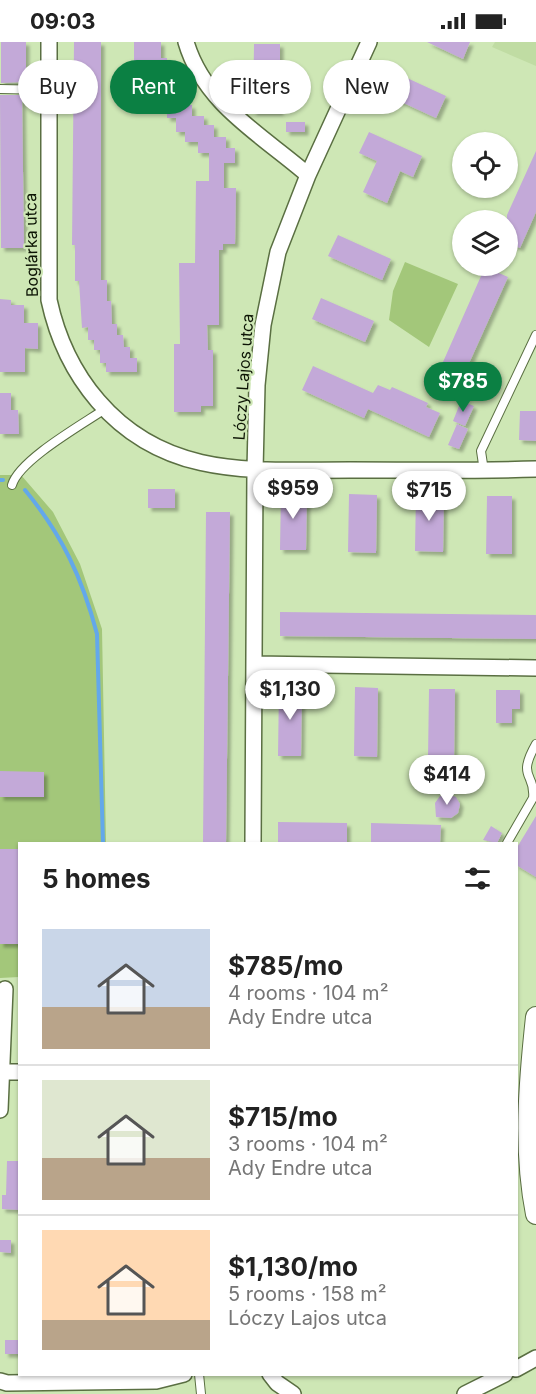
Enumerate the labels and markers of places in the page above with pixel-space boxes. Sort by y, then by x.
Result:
pin: $785 [427,362,499,413]
pin: $959 [257,469,329,520]
pin: $715 [393,471,465,522]
pin: $1,130 [241,670,339,721]
pin: $414 [411,755,483,806]

